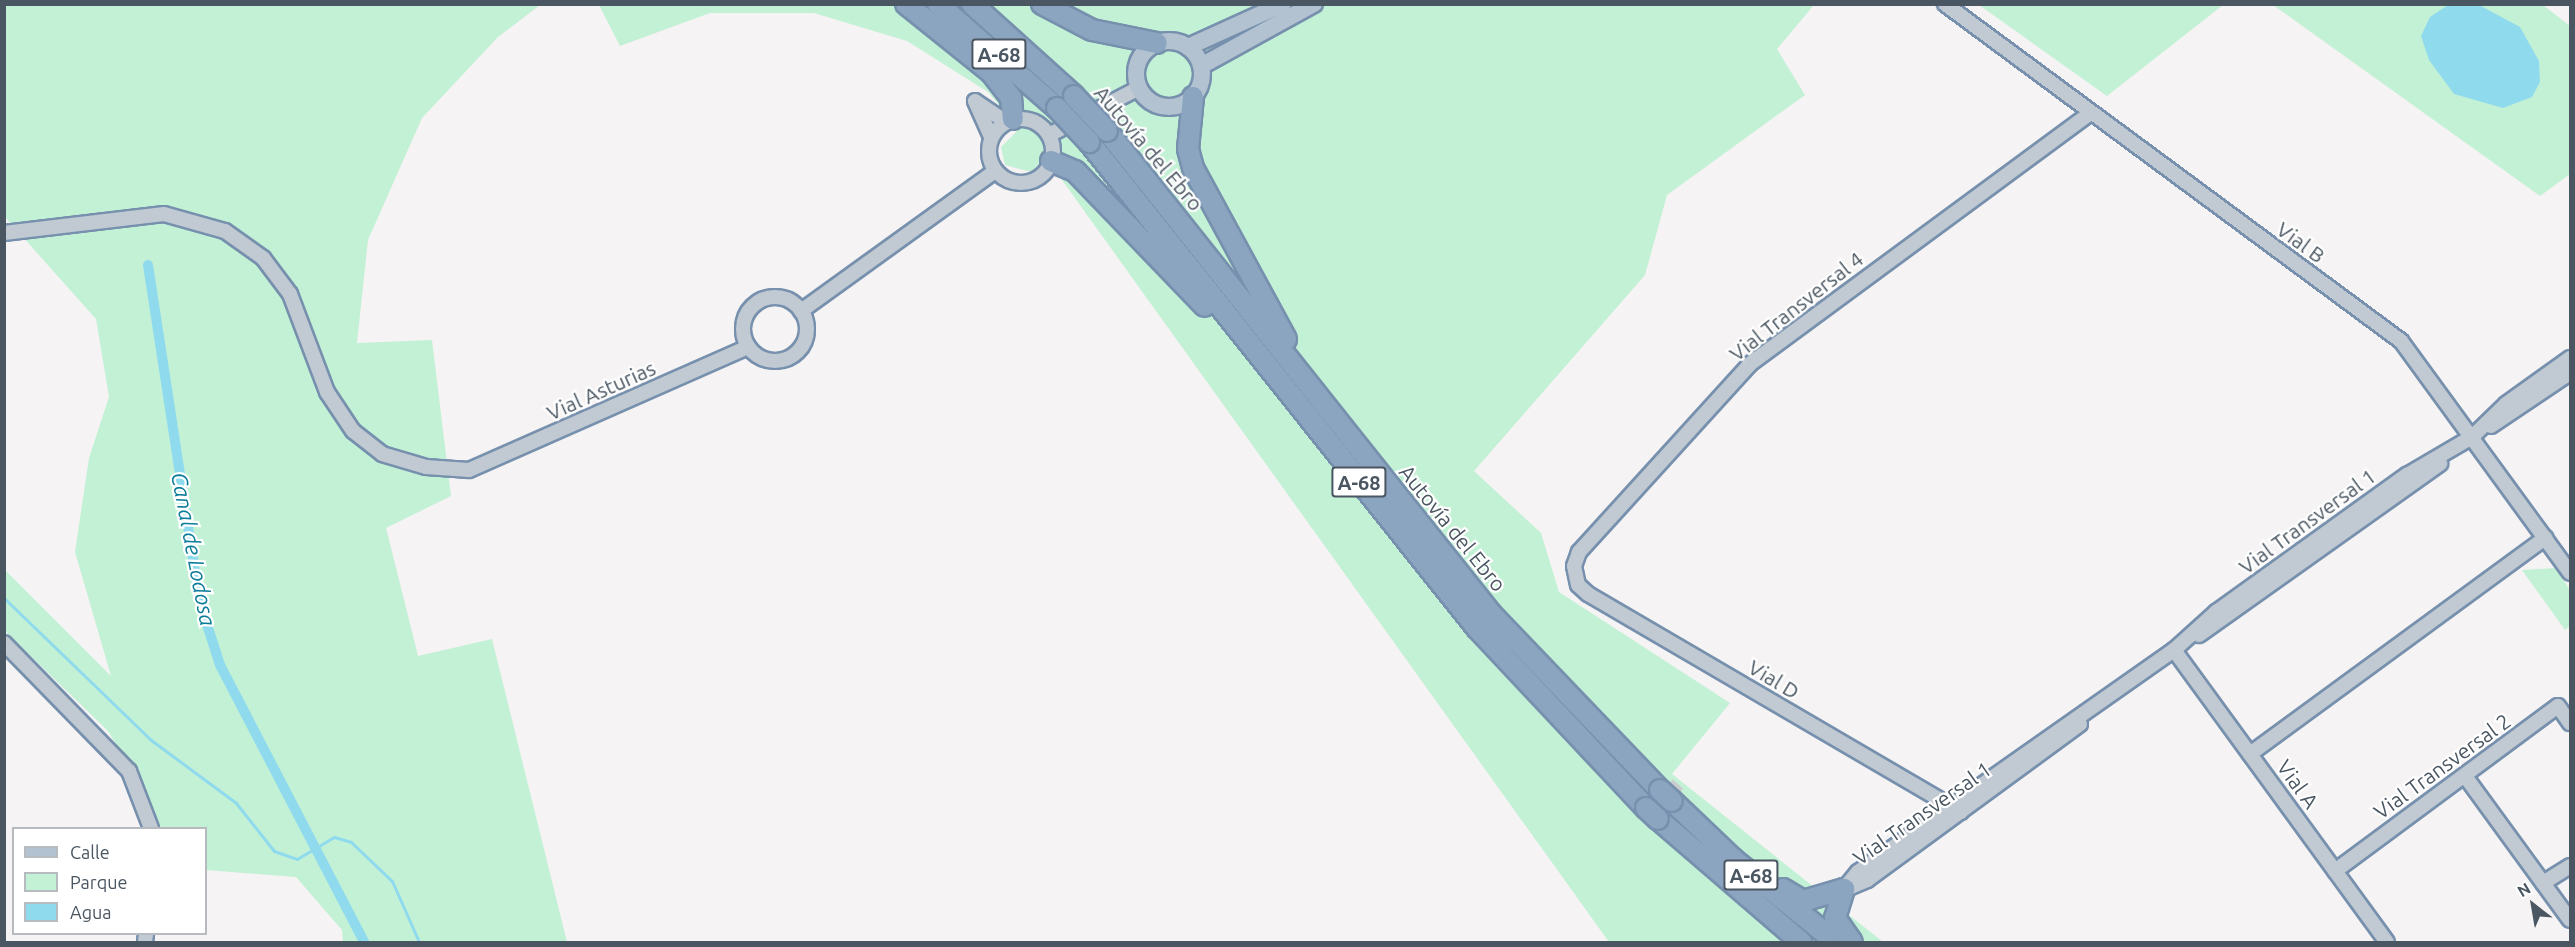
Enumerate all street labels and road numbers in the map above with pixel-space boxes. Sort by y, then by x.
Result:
road number: A-68 [970,37,1028,71]
street label: Autovía del Ebro [1089,80,1209,216]
street label: Vial B [2272,216,2330,268]
street label: Vial Transversal 4 [1724,246,1868,366]
street label: Vial Asturias [543,355,659,425]
street label: Autovía del Ebro [1394,460,1512,596]
street label: Vial Transversal 1 [2234,463,2380,579]
road number: A-68 [1330,465,1388,499]
street label: Vial D [1744,654,1804,704]
street label: Vial Transversal 2 [2369,708,2515,824]
street label: Vial A [2272,755,2324,813]
street label: Vial Transversal 1 [1848,756,1996,870]
road number: A-68 [1722,858,1780,892]

